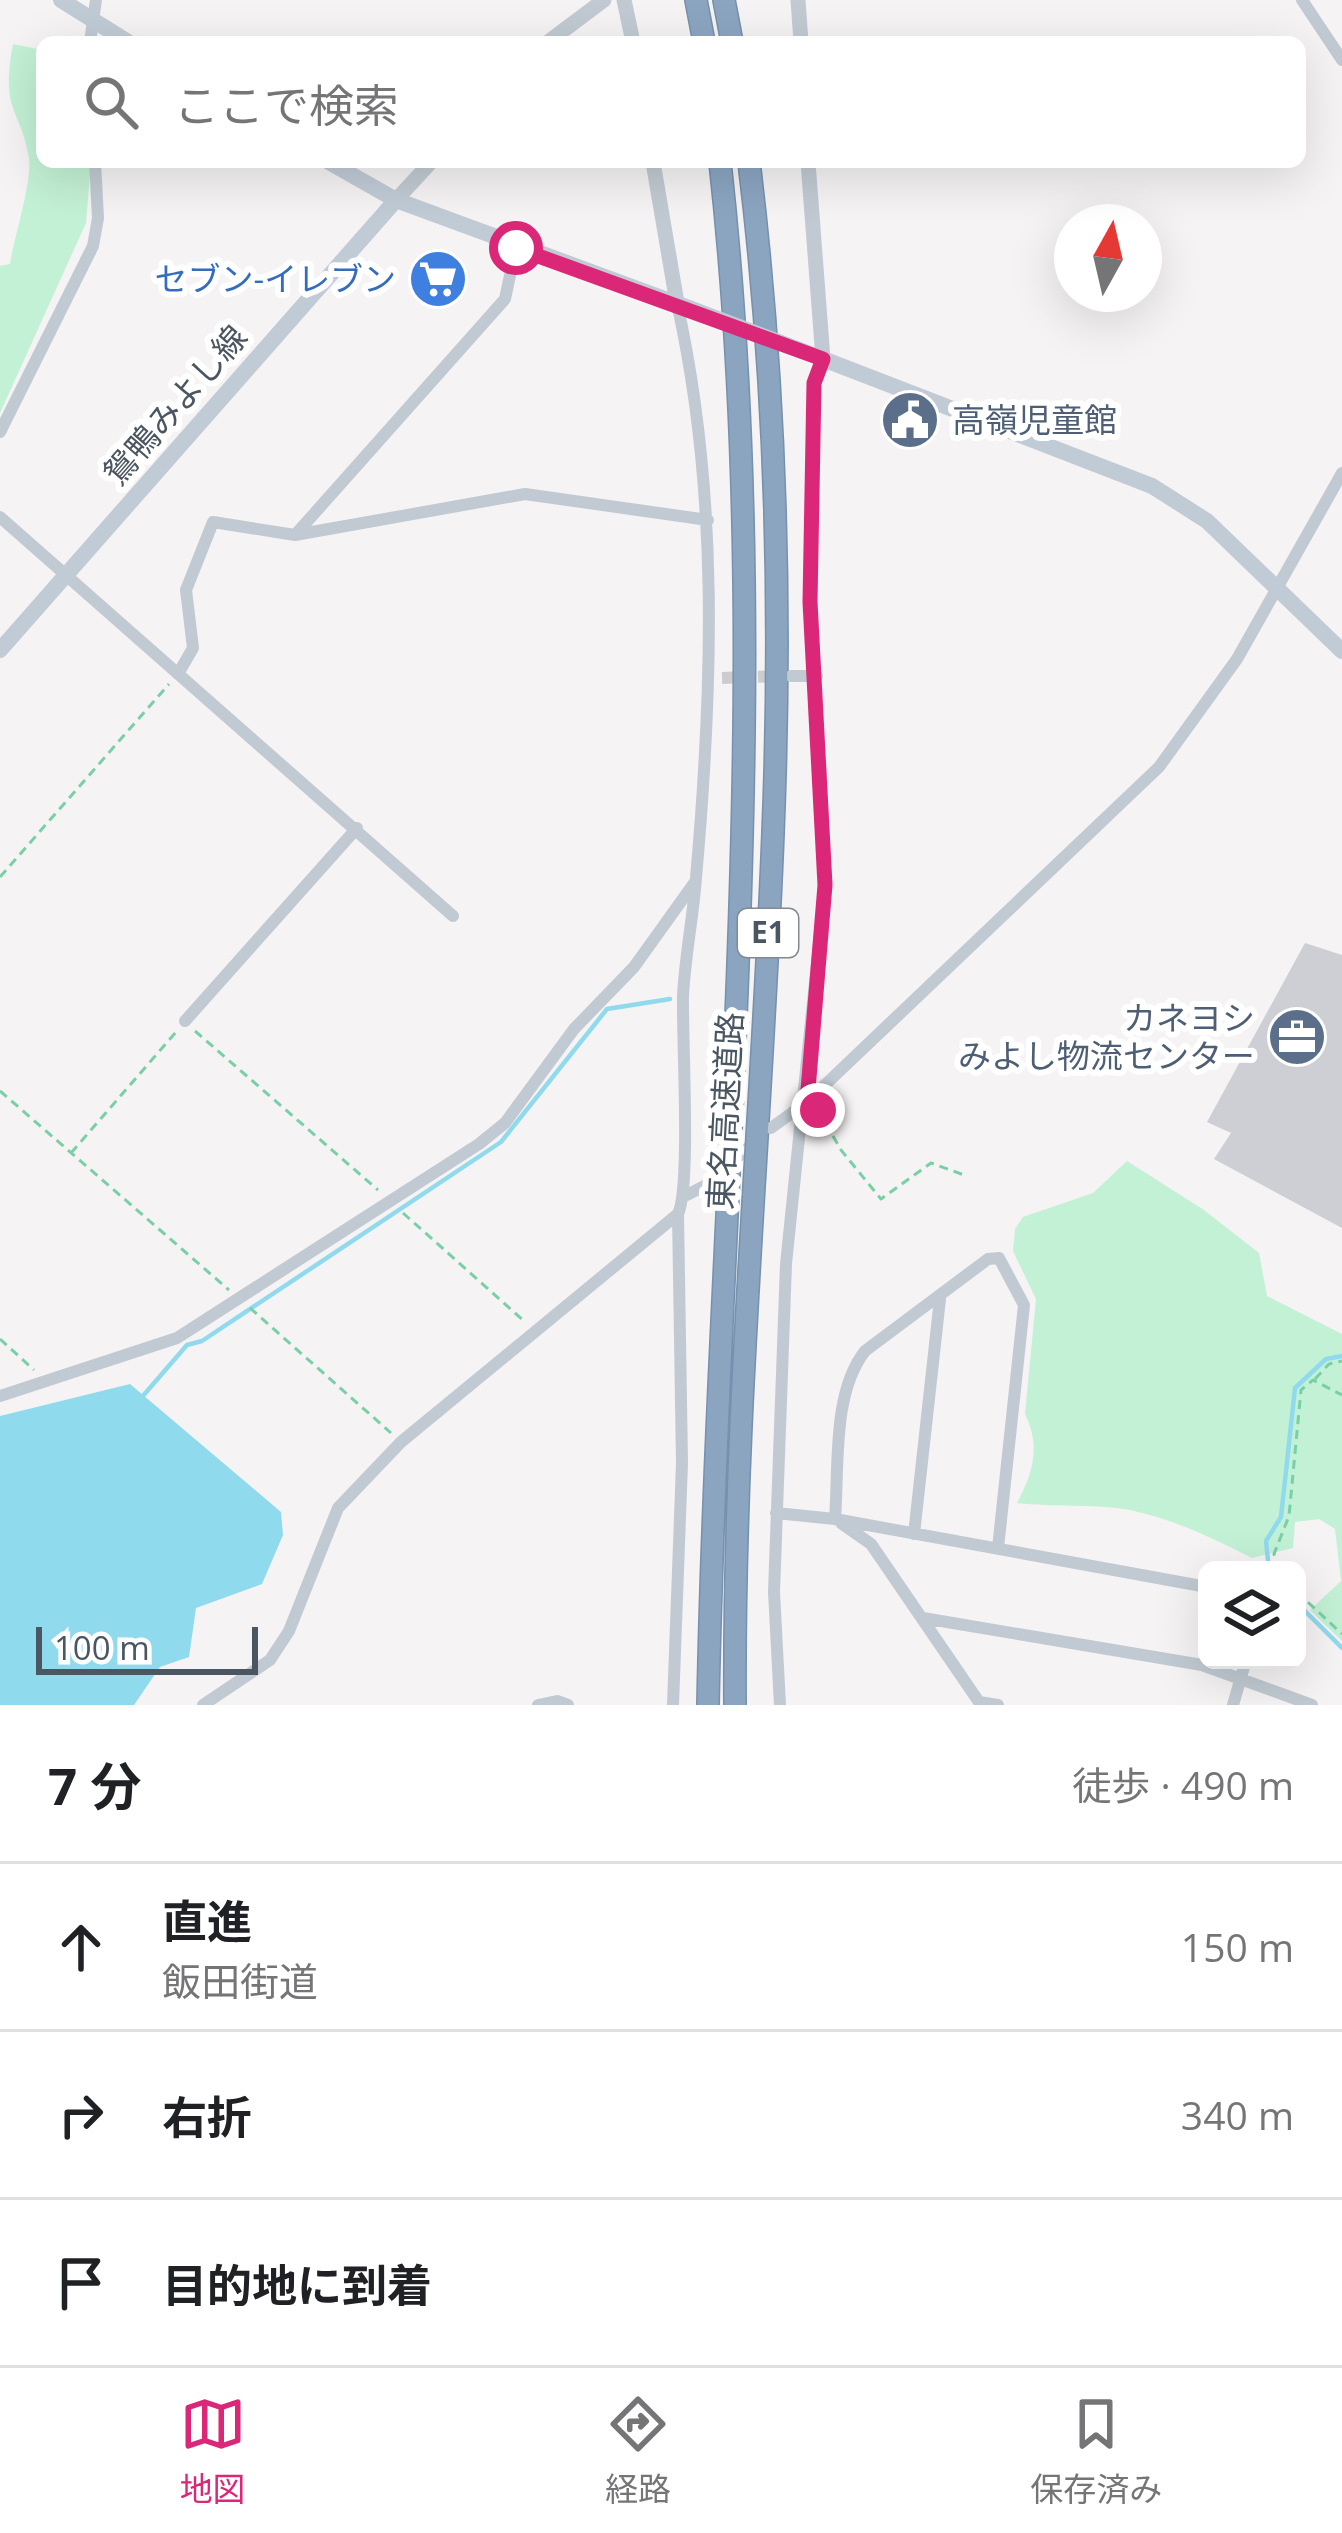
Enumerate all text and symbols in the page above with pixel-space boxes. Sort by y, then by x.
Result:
search box [36,36,1306,168]
icon: search [78,69,144,135]
text: ここで検索 [174,74,399,135]
north arrow [1054,204,1162,312]
route start [489,221,543,275]
supermarket icon: セブン-イレブン [407,248,469,310]
place label: セブン-イレブン [154,256,396,301]
street label: 鴛鴨みよし線 [93,315,257,494]
public building icon: 高嶺児童館 [879,389,941,451]
place label: 高嶺児童館 [952,397,1117,442]
road number: E1 [738,909,798,957]
place label: カネヨシ みよし物流センター [958,995,1255,1078]
office icon: カネヨシ みよし物流センター [1266,1006,1328,1068]
street label: 東名高速道路 [697,1011,752,1211]
route end [791,1083,845,1137]
map controls [1198,1561,1306,1669]
button: layers [1198,1561,1306,1669]
scale bar [36,1621,258,1674]
text: 100 m [54,1625,150,1670]
text: 7 分 [48,1750,141,1820]
text: 徒歩 · 490 m [1072,1758,1294,1811]
text: 直進 [162,1890,252,1951]
icon: ahead [48,1914,114,1980]
text: 150 m [1181,1920,1294,1973]
text: 飯田街道 [162,1954,318,2007]
icon: right [48,2082,114,2148]
text: 右折 [162,2086,252,2147]
text: 340 m [1181,2088,1294,2141]
icon: arrive [48,2250,114,2316]
text: 目的地に到着 [162,2254,432,2315]
tab: 地図 [180,2391,246,2511]
tab: 経路 [605,2391,671,2511]
tab: 保存済み [1030,2391,1162,2511]

